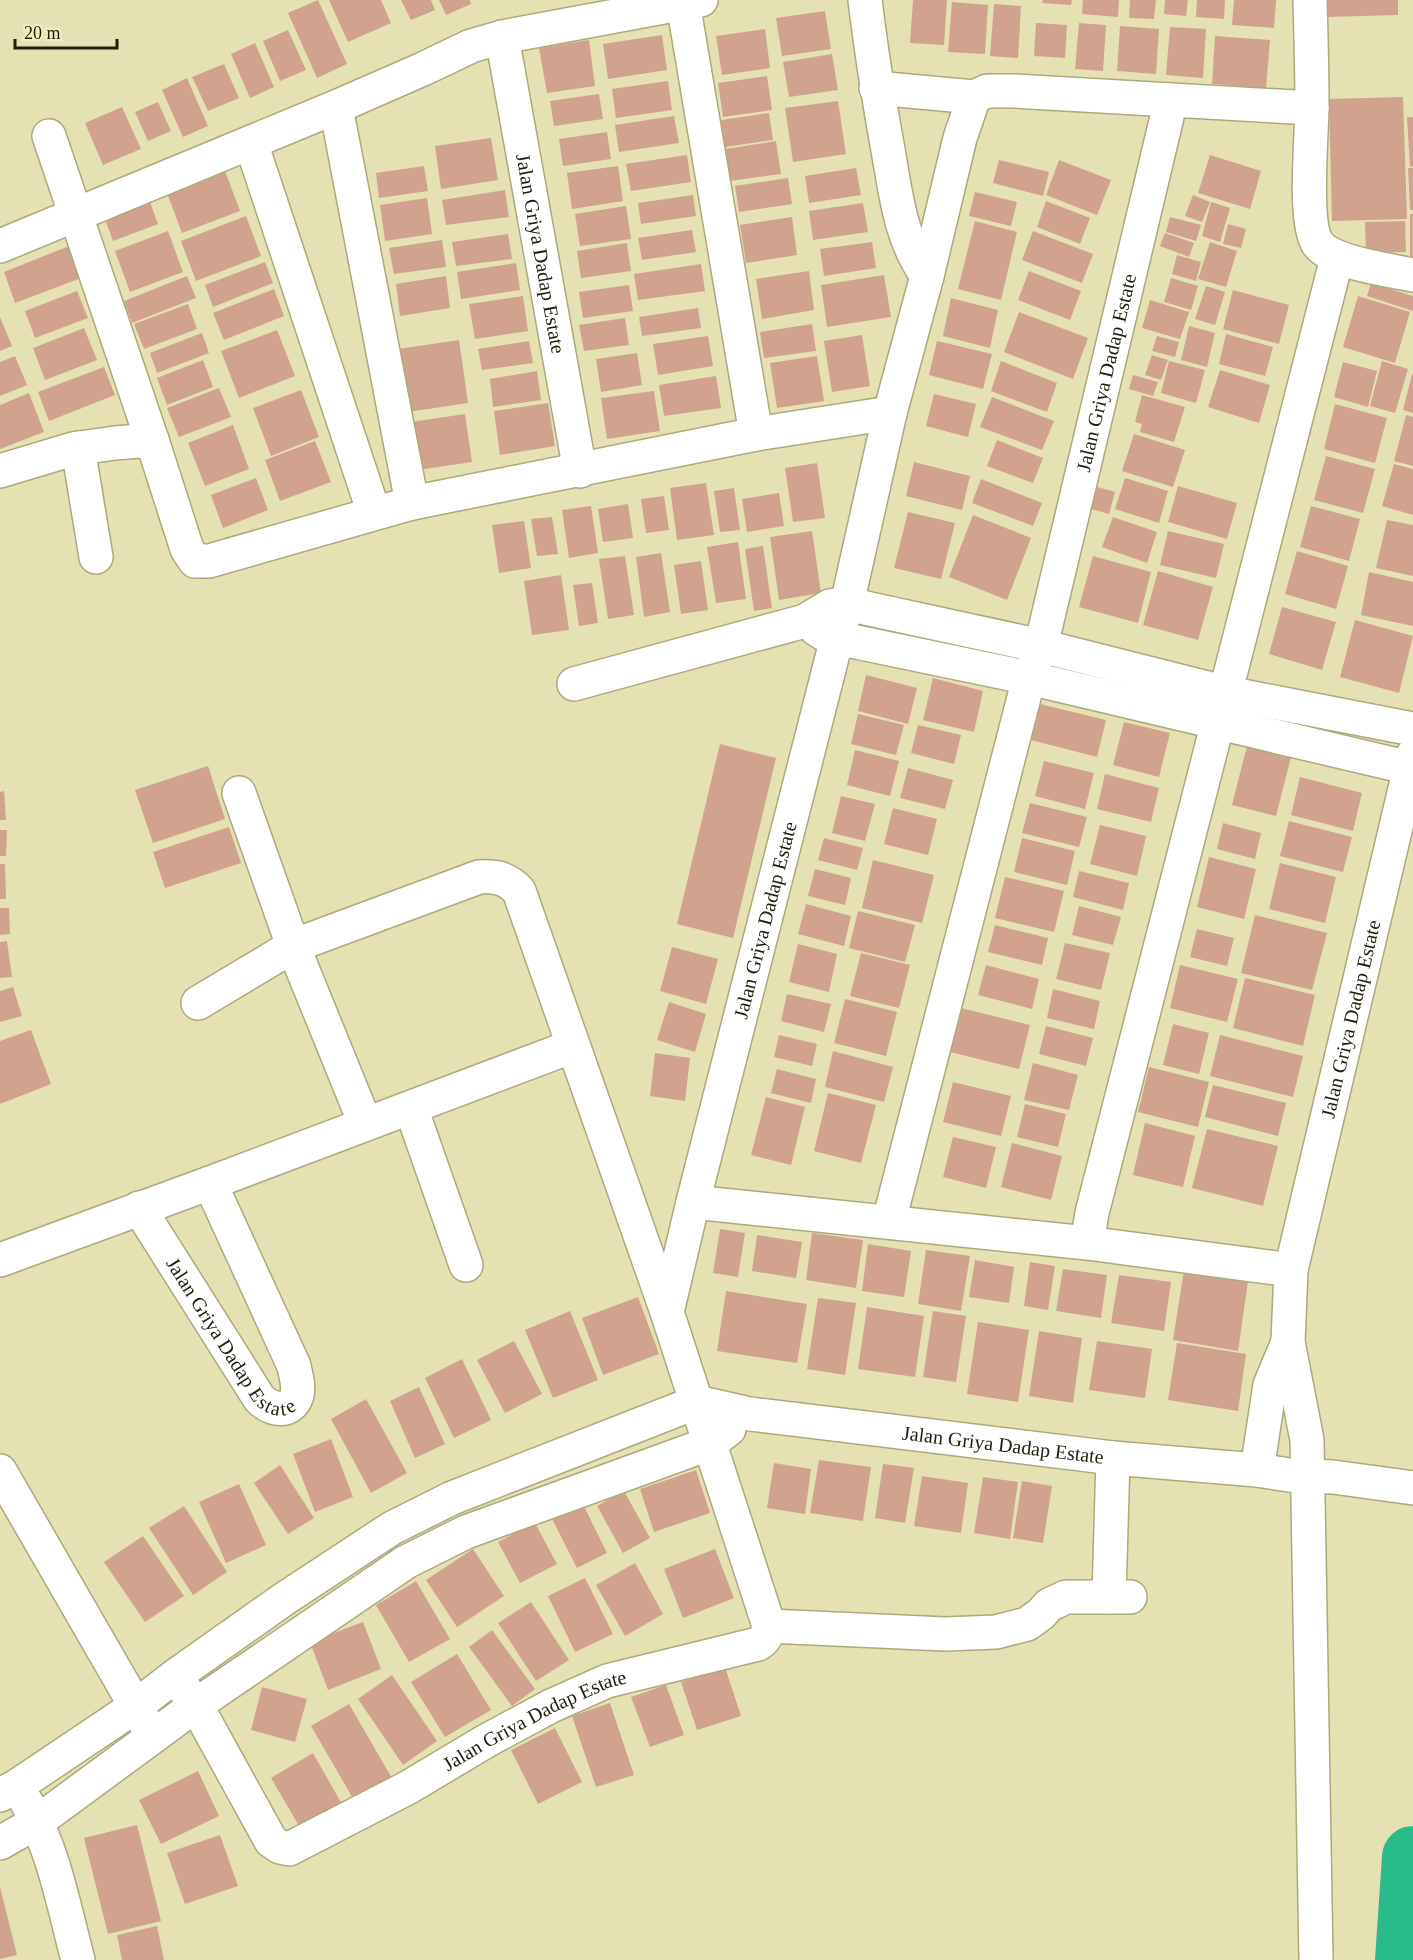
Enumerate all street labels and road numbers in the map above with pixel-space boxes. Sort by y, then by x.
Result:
street label: Jalan Griya Dadap Estate [512,152,570,355]
street label: Jalan Griya Dadap Estate [1072,271,1140,474]
street label: Jalan Griya Dadap Estate [729,819,801,1021]
street label: Jalan Griya Dadap Estate [1316,918,1385,1120]
street label: Jalan Griya Dadap Estate [162,1253,300,1420]
street label: Jalan Griya Dadap Estate [901,1422,1105,1468]
street label: Jalan Griya Dadap Estate [439,1666,629,1775]

